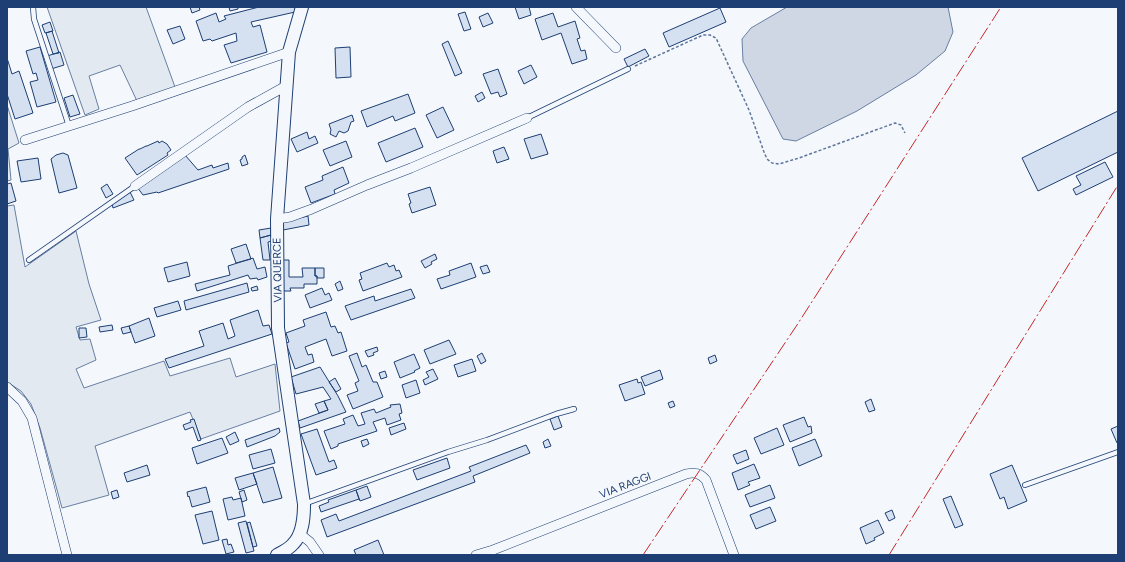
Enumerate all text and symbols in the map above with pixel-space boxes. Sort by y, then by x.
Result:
street label: VIA QUERCE [270,237,285,303]
street label: VIA RAGGI [597,470,653,501]

